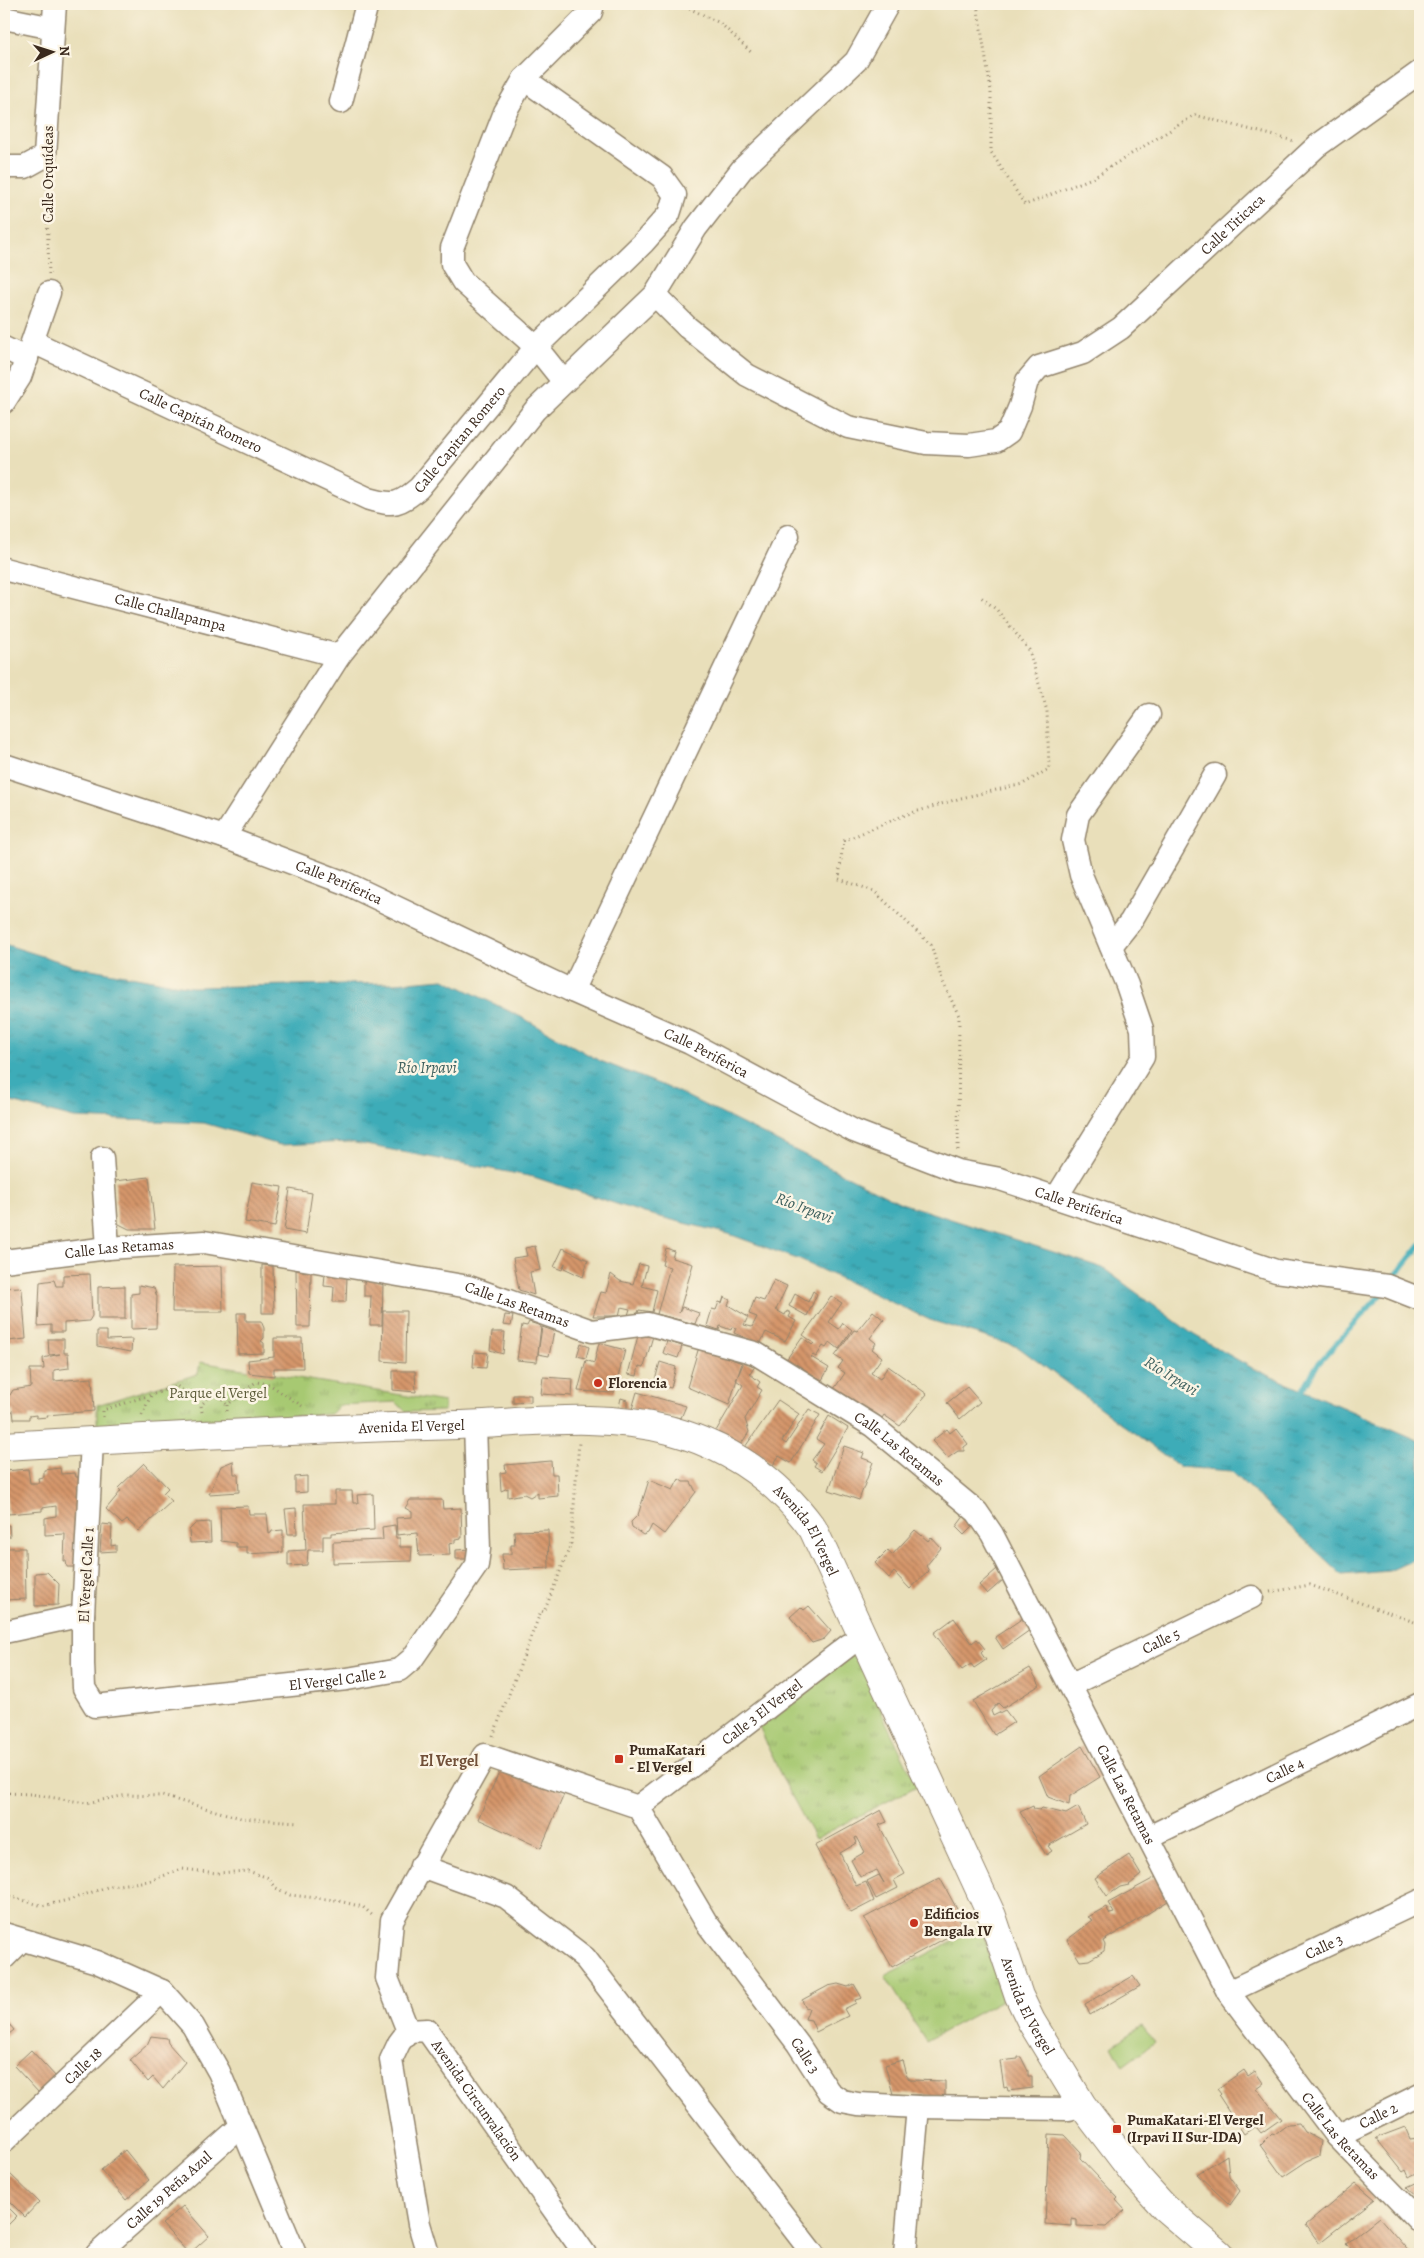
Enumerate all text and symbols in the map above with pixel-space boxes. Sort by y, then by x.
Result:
north arrow [28,28,78,78]
text: N [55,45,74,57]
street label: Calle Orquídeas [38,125,58,223]
street label: Calle Titicaca [1196,190,1269,259]
street label: Calle Capitan Romero [409,382,510,497]
street label: Calle Capitán Romero [136,383,265,458]
street label: Calle Challapampa [113,588,228,636]
street label: Calle Periferica [293,855,386,909]
street label: Calle Periferica [661,1023,752,1083]
water label: Río Irpavi [397,1057,457,1079]
street label: Calle Periferica [1032,1181,1126,1229]
water label: Río Irpavi [772,1187,836,1229]
street label: Calle Las Retamas [63,1234,175,1263]
street label: Calle Las Retamas [462,1276,572,1332]
water label: Río Irpavi [1140,1351,1202,1401]
place label: Florencia [608,1373,668,1393]
marker: Florencia [592,1377,604,1389]
park label: Parque el Vergel [169,1383,267,1403]
street label: Calle Las Retamas [850,1407,948,1491]
street label: Avenida El Vergel [357,1415,465,1438]
street label: Avenida El Vergel [768,1479,843,1579]
street label: El Vergel Calle 1 [74,1527,98,1623]
street label: Calle 5 [1139,1623,1183,1659]
street label: El Vergel Calle 2 [288,1662,387,1695]
street label: Calle 3 El Vergel [717,1674,806,1749]
place label: PumaKatari - El Vergel [629,1740,706,1777]
street label: Calle Las Retamas [1092,1741,1160,1848]
district label: El Vergel [419,1750,479,1772]
marker: PumaKatari - El Vergel [613,1753,625,1765]
street label: Calle 4 [1262,1753,1307,1788]
place label: Edificios Bengala IV [924,1904,993,1941]
marker: Edificios Bengala IV [908,1917,920,1929]
street label: Calle 3 [1302,1929,1346,1964]
street label: Avenida El Vergel [996,1953,1059,2059]
street label: Calle 3 [786,2033,825,2078]
street label: Avenida Circunvalación [426,2035,526,2165]
street label: Calle 18 [60,2043,107,2089]
street label: Calle Las Retamas [1297,2088,1384,2184]
street label: Calle 2 [1356,2098,1401,2134]
place label: PumaKatari-El Vergel (Irpavi II Sur-IDA) [1127,2110,1263,2147]
marker: PumaKatari-El Vergel (Irpavi II Sur-IDA) [1111,2123,1123,2135]
street label: Calle 19 Peña Azul [122,2146,216,2234]

